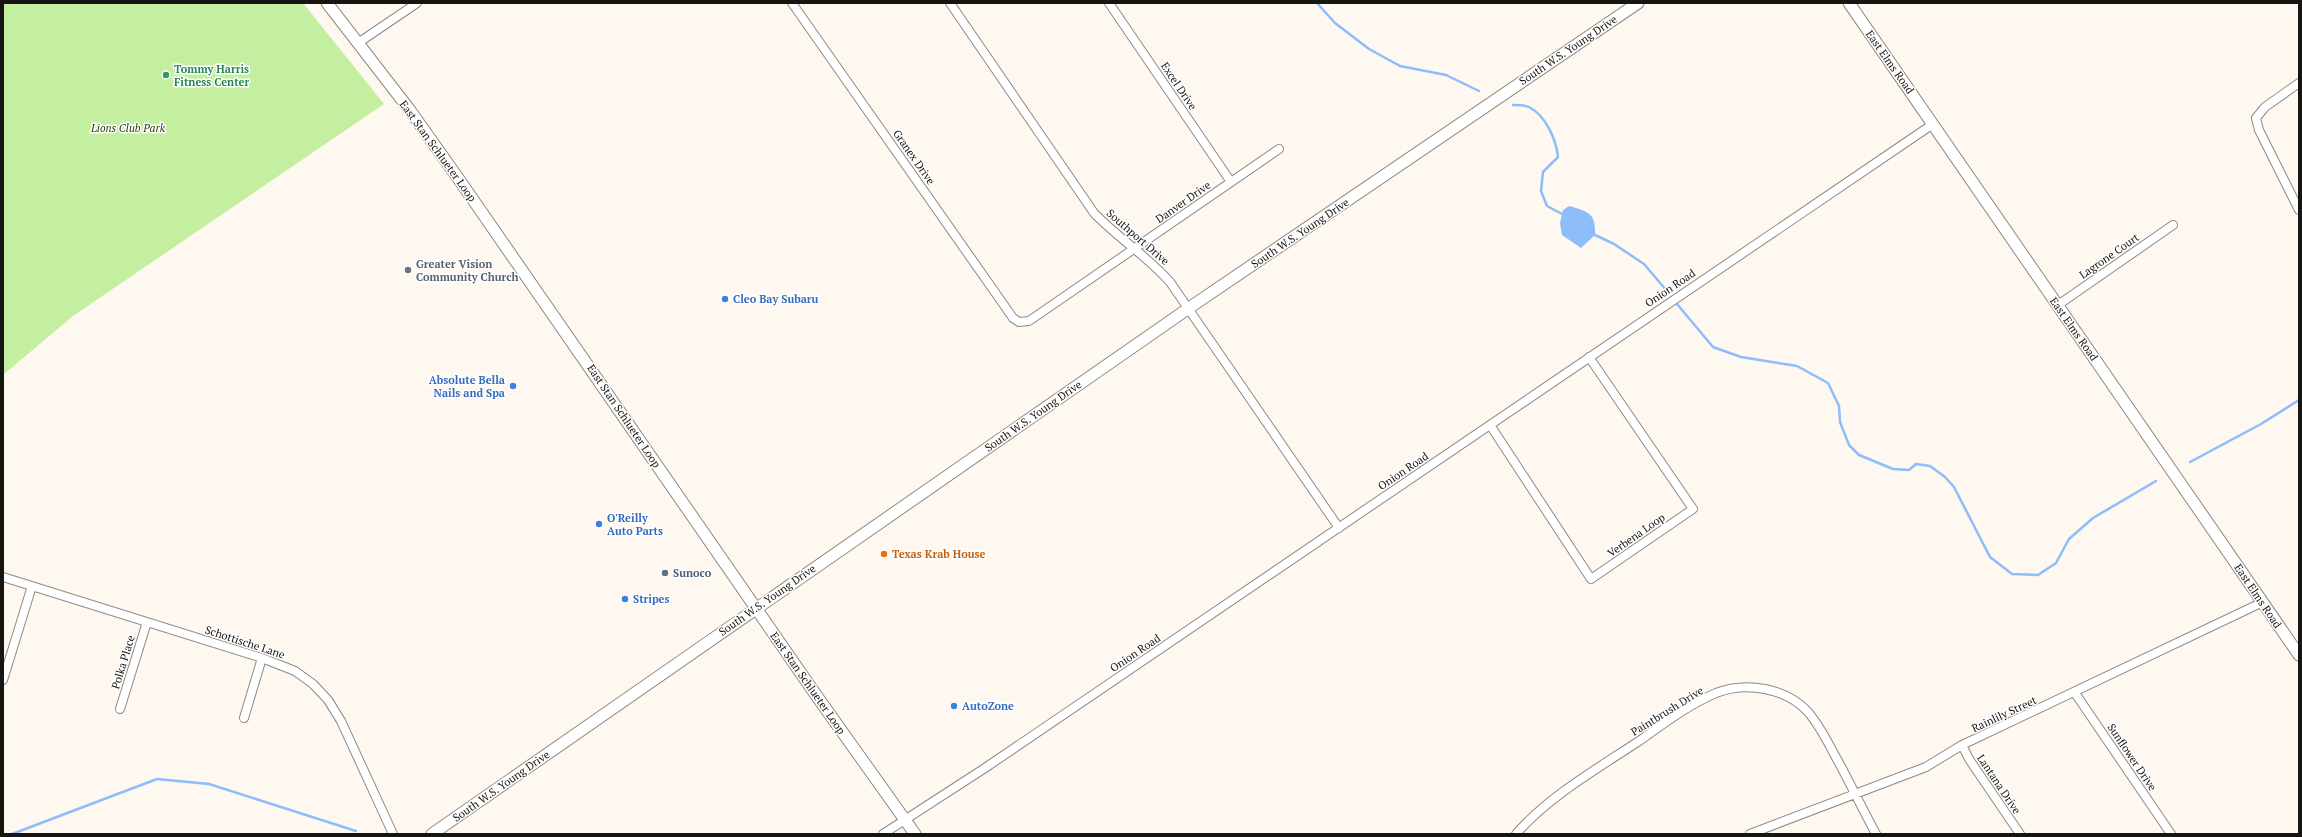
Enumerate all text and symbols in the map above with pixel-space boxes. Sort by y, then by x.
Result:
street label: South W.S. Young Drive [1516,12,1620,88]
street label: East Elms Road [1863,27,1917,97]
street label: Excel Drive [1158,59,1200,113]
place label: Tommy Harris Fitness Center [174,62,249,89]
marker: Tommy Harris Fitness Center [161,70,171,80]
street label: East Stan Schlueter Loop [397,98,479,204]
park label: Lions Club Park [90,121,166,135]
street label: Granex Drive [890,127,938,188]
street label: Danver Drive [1153,178,1214,226]
street label: South W.S. Young Drive [1248,195,1352,271]
street label: Southport Drive [1104,206,1173,268]
street label: Lagrone Court [2076,230,2142,282]
place label: Greater Vision Community Church [416,257,519,284]
marker: Greater Vision Community Church [403,265,413,275]
street label: Onion Road [1642,266,1698,310]
place label: Cleo Bay Subaru [733,292,819,306]
marker: Cleo Bay Subaru [720,294,730,304]
street label: East Elms Road [2047,294,2101,364]
street label: East Stan Schlueter Loop [584,362,664,470]
place label: Absolute Bella Nails and Spa [429,373,505,400]
street label: South W.S. Young Drive [982,377,1085,455]
marker: Absolute Bella Nails and Spa [508,381,518,391]
street label: Onion Road [1375,449,1431,493]
street label: Verbena Loop [1605,510,1667,560]
place label: O'Reilly Auto Parts [607,511,663,538]
marker: O'Reilly Auto Parts [594,519,604,529]
place label: Texas Krab House [892,547,986,561]
marker: Texas Krab House [879,549,889,559]
street label: South W.S. Young Drive [716,561,819,639]
street label: East Elms Road [2231,561,2285,631]
place label: Sunoco [673,566,712,580]
marker: Sunoco [660,568,670,578]
place label: Stripes [633,592,670,606]
marker: Stripes [620,594,630,604]
street label: Schottische Lane [203,622,287,662]
street label: East Stan Schlueter Loop [767,629,849,737]
street label: Onion Road [1107,631,1163,675]
street label: Polka Place [108,633,138,691]
street label: Paintbrush Drive [1628,683,1706,739]
street label: Rainlily Street [1969,693,2039,735]
place label: AutoZone [962,699,1014,713]
marker: AutoZone [949,701,959,711]
street label: Sunflower Drive [2104,721,2160,794]
street label: South W.S. Young Drive [450,747,553,825]
street label: Lantana Drive [1974,752,2024,817]

